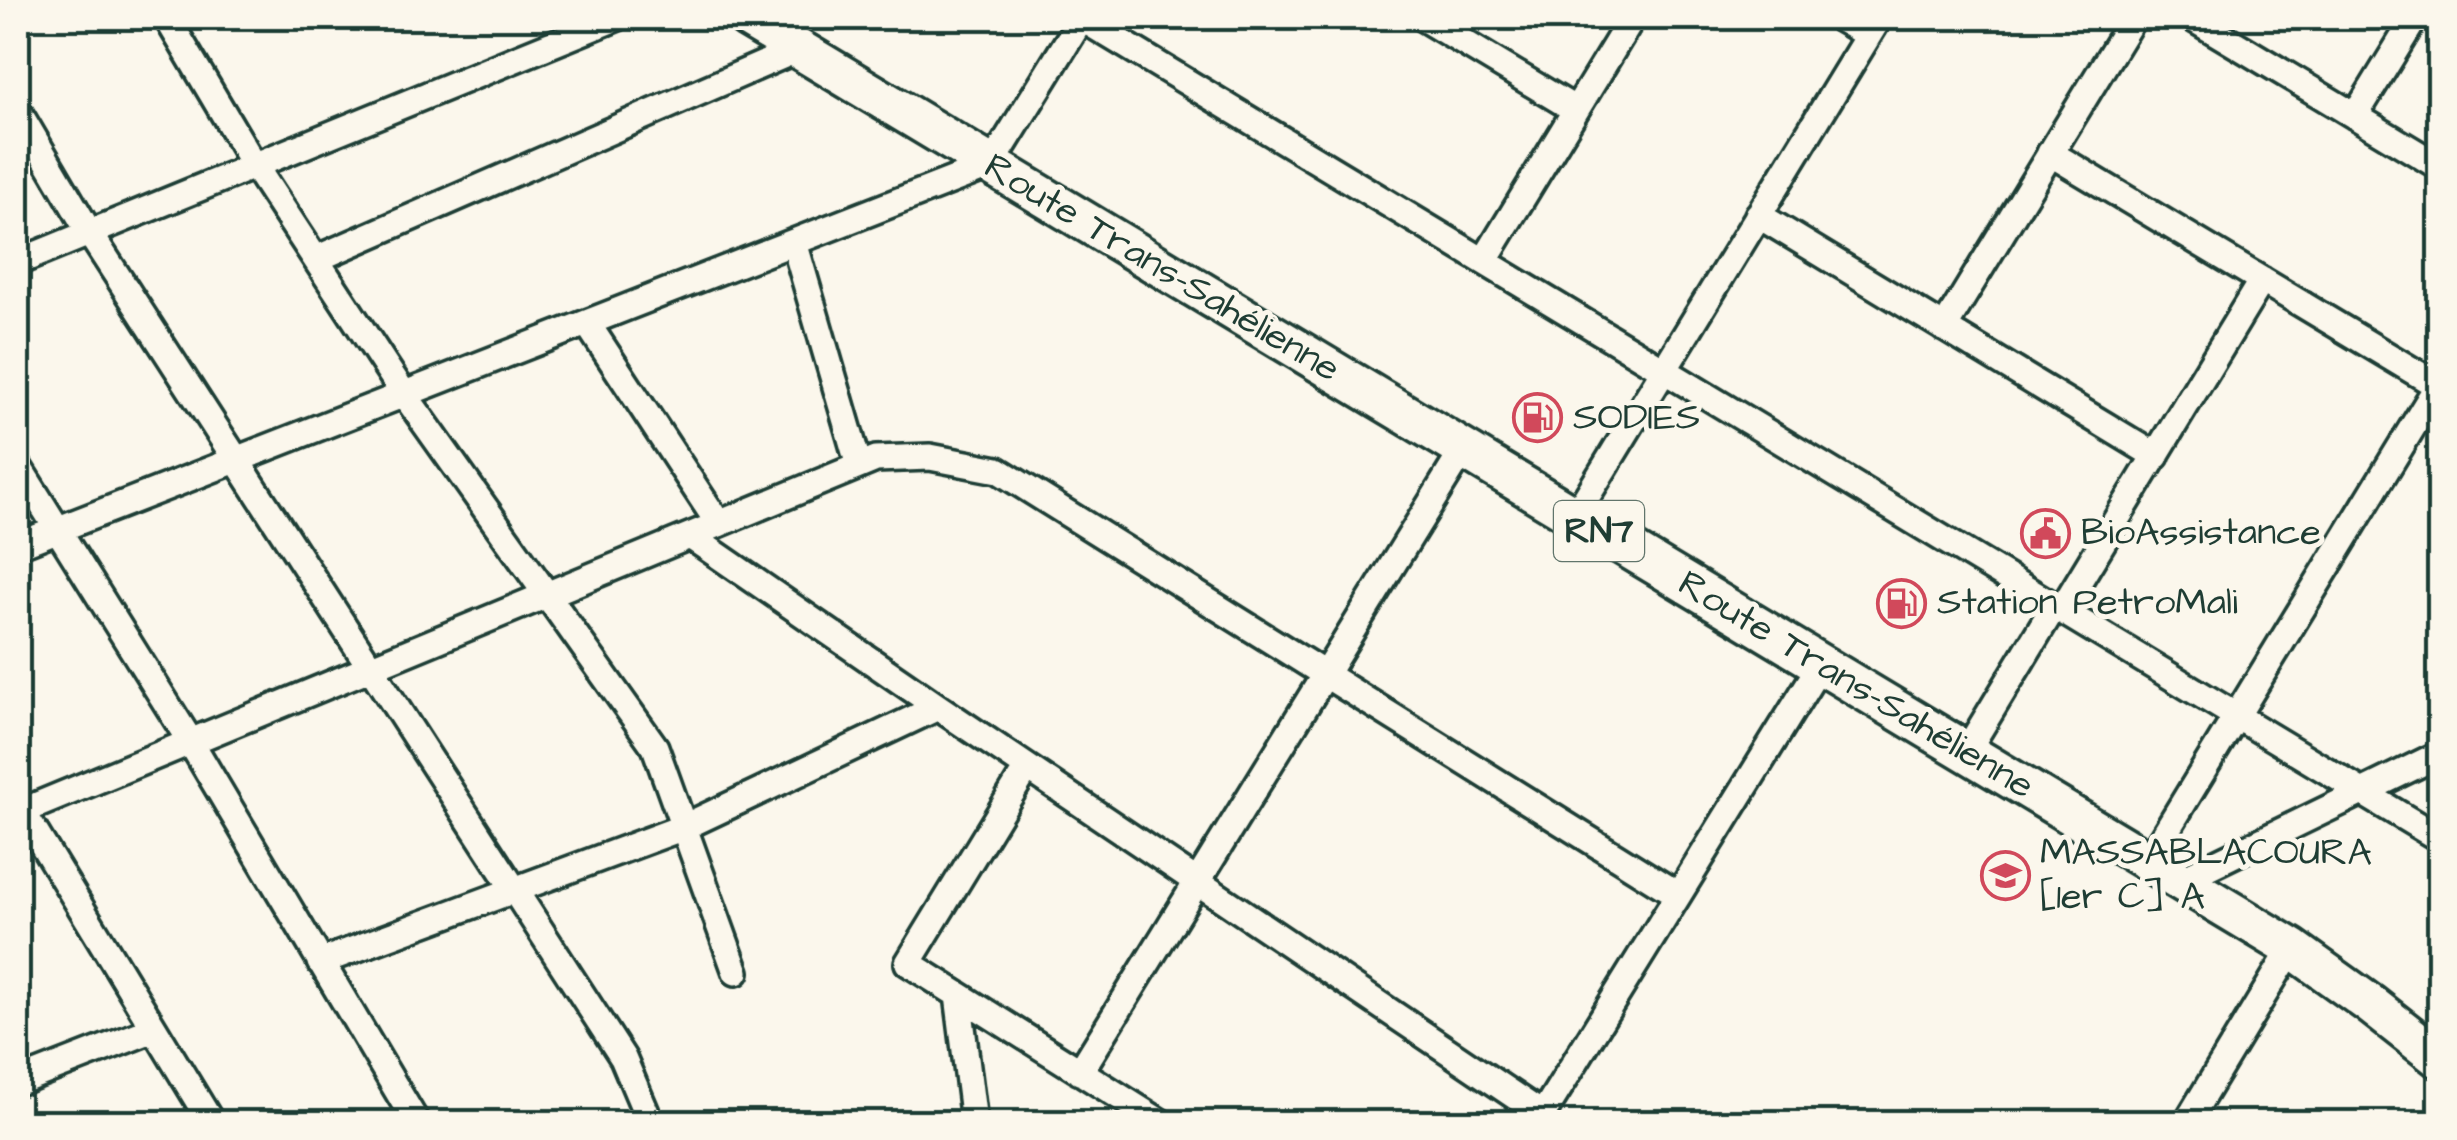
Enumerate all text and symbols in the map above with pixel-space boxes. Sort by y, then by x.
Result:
street label: Route Trans-Sahélienne [974,141,1350,395]
fuel station icon: SODIES [1512,392,1564,444]
place label: SODIES [1573,392,1700,444]
road number: RN7 [1554,501,1644,561]
public building icon: BioAssistance [2020,507,2072,559]
place label: BioAssistance [2081,507,2321,559]
street label: Route Trans-Sahélienne [1668,558,2044,812]
fuel station icon: Station PetroMali [1876,577,1928,629]
place label: Station PetroMali [1937,577,2238,629]
place label: MASSABLACOURA [1er C] A [2040,827,2372,923]
school or university icon: MASSABLACOURA [1er C] A [1979,849,2031,901]

